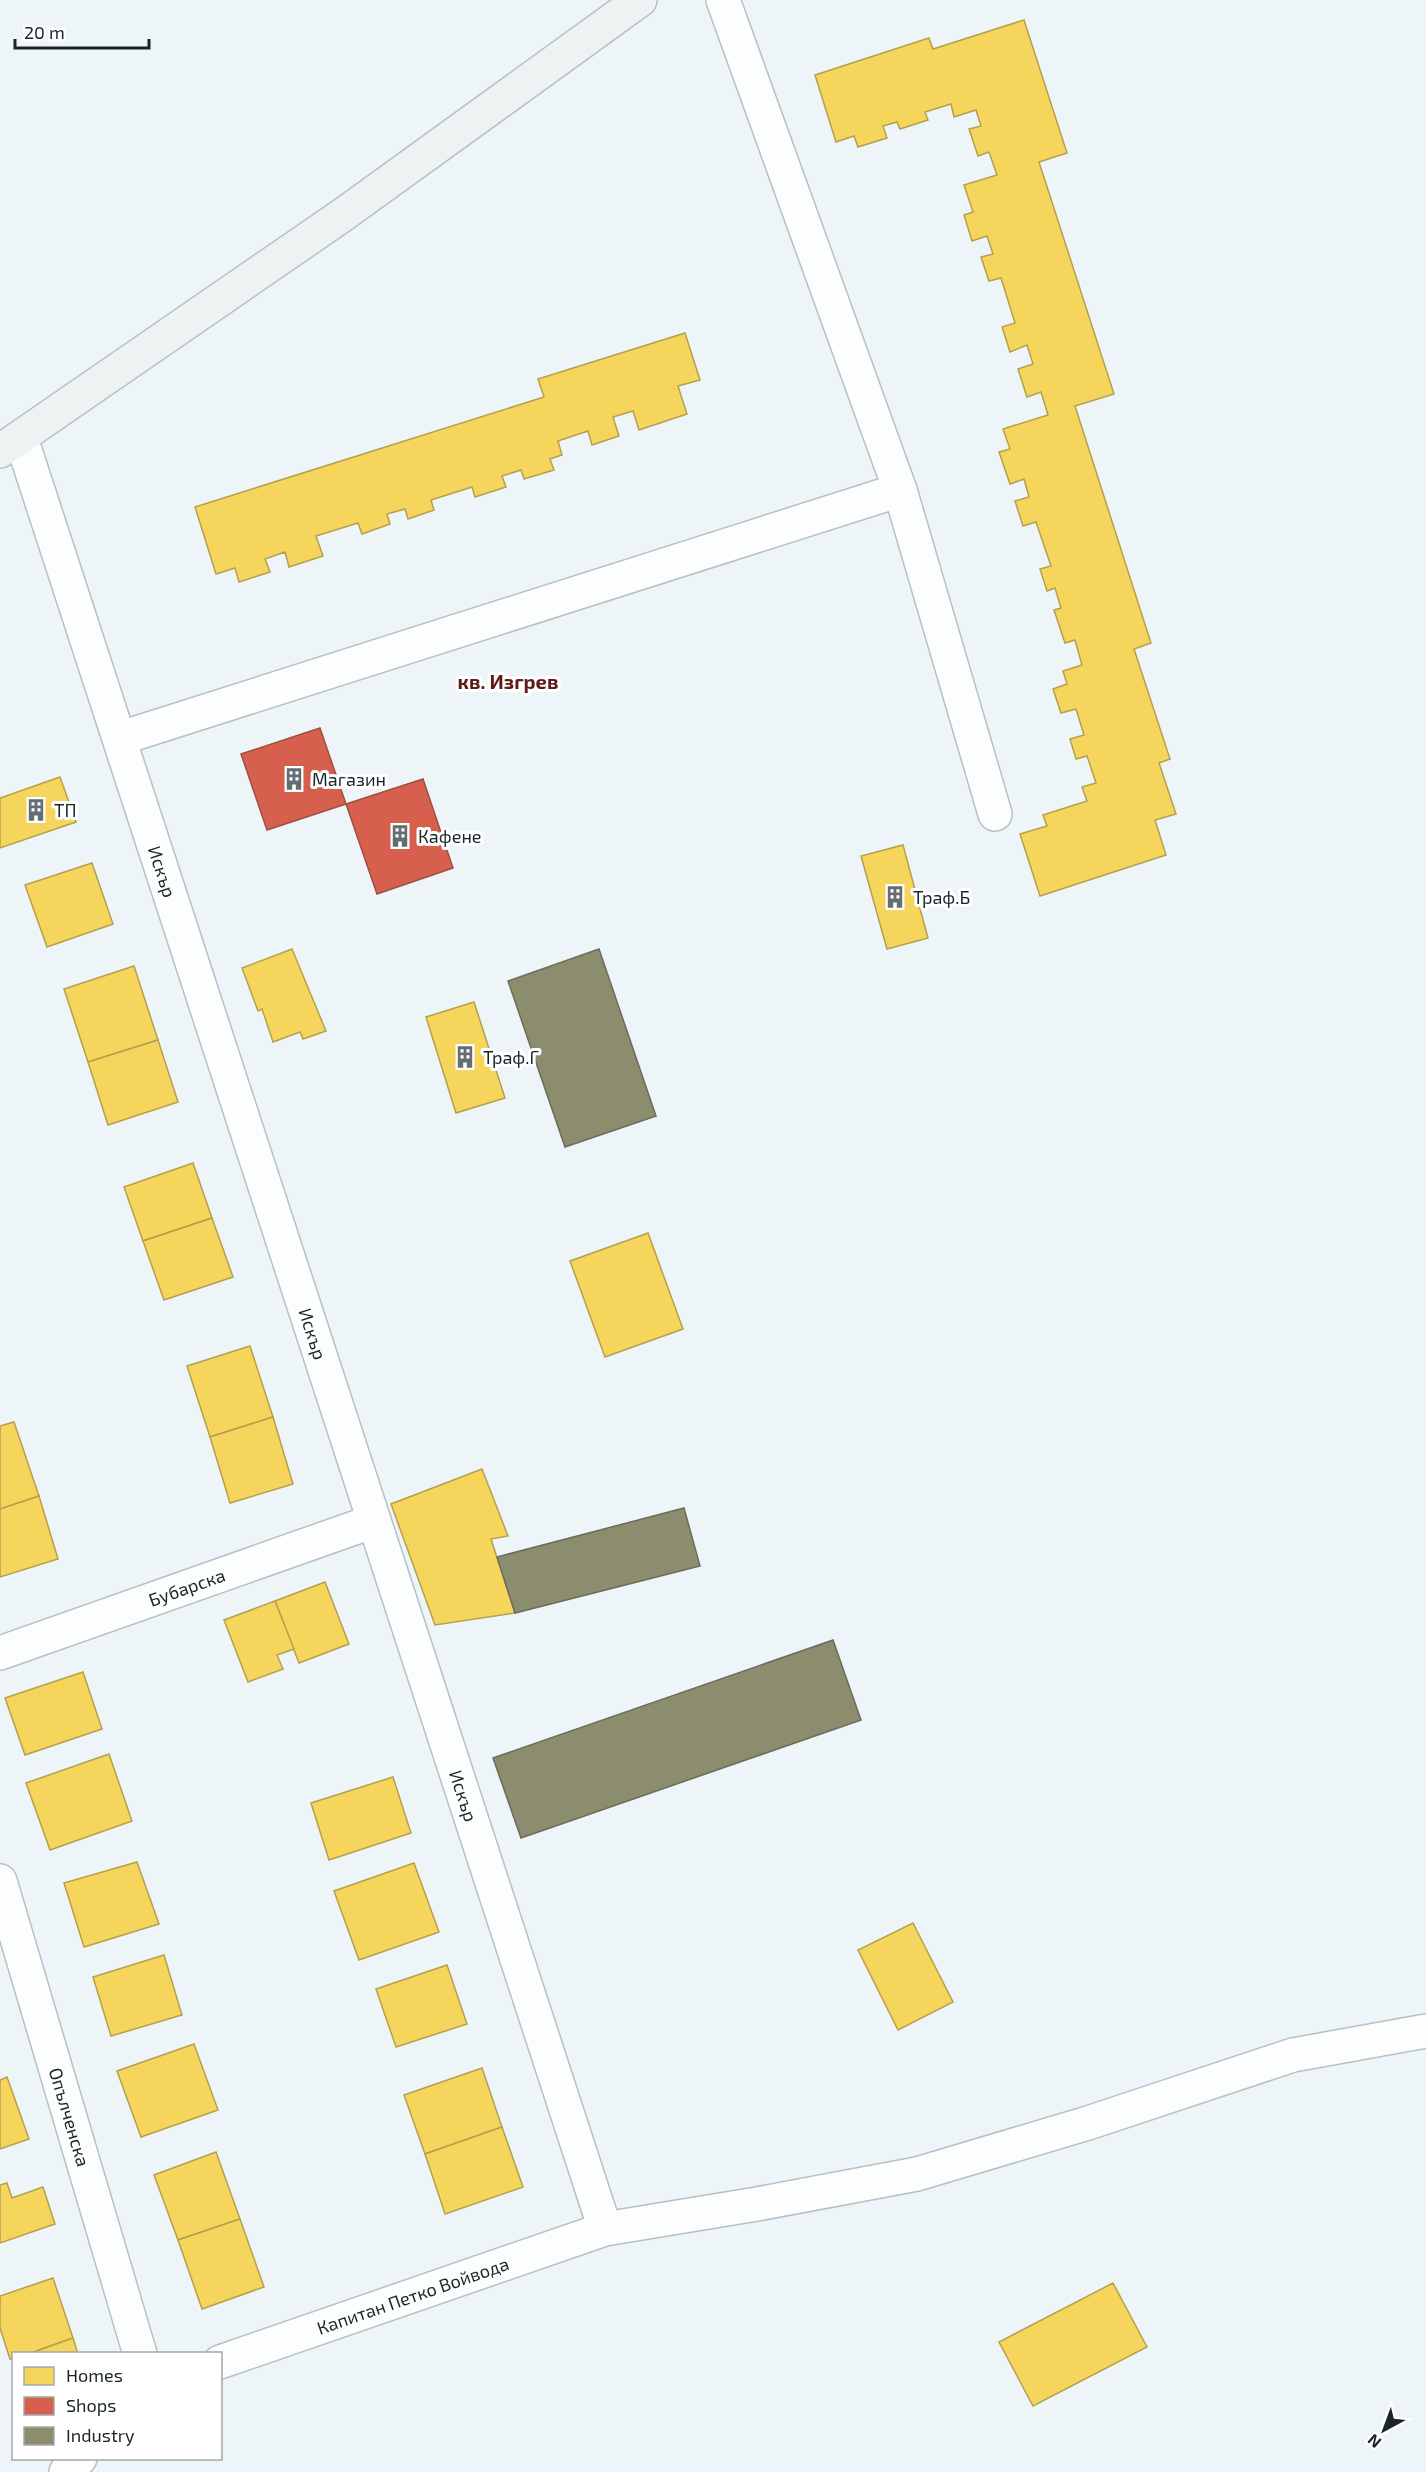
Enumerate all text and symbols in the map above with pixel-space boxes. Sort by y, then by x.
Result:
scale bar [15,12,148,50]
text: 20 m [24,21,65,43]
district label: кв. Изгрев [458,669,558,693]
building icon: Магазин [281,766,307,792]
place label: Магазин [312,768,386,790]
building icon: ТП [23,797,49,823]
place label: ТП [54,799,77,821]
building icon: Кафене [387,823,413,849]
place label: Кафене [418,825,482,847]
street label: Искър [144,843,181,900]
building icon: Траф.Б [882,884,908,910]
place label: Траф.Б [913,886,970,908]
building icon: Траф.Г [452,1044,478,1070]
place label: Траф.Г [483,1046,539,1068]
street label: Искър [294,1305,332,1362]
street label: Бубарска [146,1563,228,1611]
street label: Искър [445,1767,482,1824]
street label: Опълченска [45,2065,95,2169]
street label: Капитан Петко Войвода [314,2252,512,2339]
legend [12,2352,222,2460]
text: Homes [66,2364,123,2386]
text: Shops [66,2394,116,2416]
north arrow [1354,2400,1414,2460]
text: Industry [66,2424,135,2446]
text: N [1363,2431,1384,2453]

